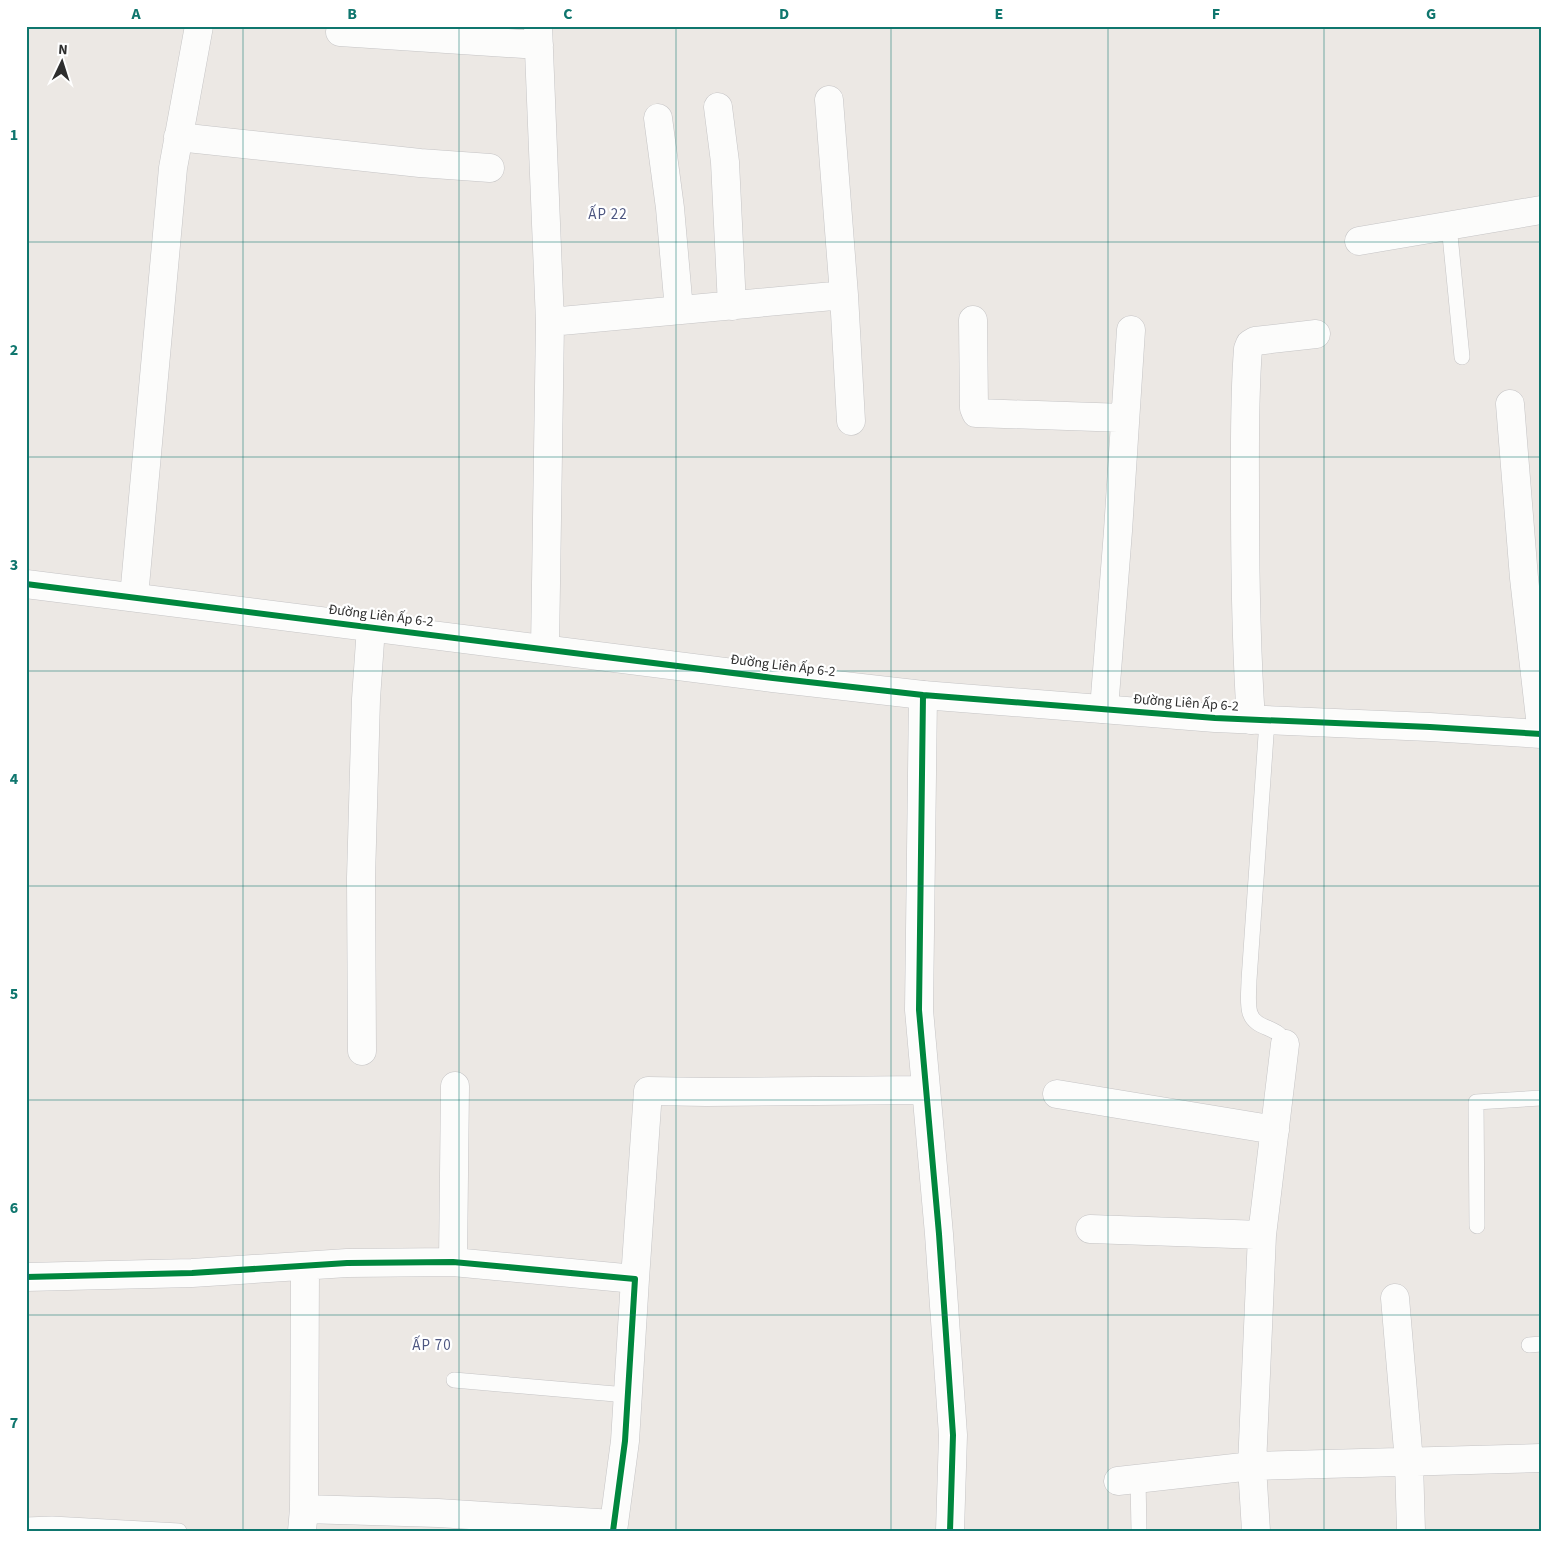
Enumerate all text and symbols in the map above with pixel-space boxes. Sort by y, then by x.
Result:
text: A [130,3,141,25]
text: B [347,3,357,25]
text: C [563,3,573,25]
text: D [779,3,789,25]
text: E [995,3,1003,25]
text: F [1212,3,1220,25]
text: G [1426,3,1436,25]
north arrow [38,38,88,88]
text: N [57,40,68,60]
text: 1 [10,124,18,146]
district label: ẤP 22 [588,204,628,225]
text: 2 [10,339,18,361]
text: 3 [10,554,18,576]
street label: Đường Liên Ấp 6-2 [327,600,435,632]
street label: Đường Liên Ấp 6-2 [729,650,837,682]
street label: Đường Liên Ấp 6-2 [1133,689,1239,717]
text: 4 [10,768,19,790]
text: 5 [10,983,18,1005]
text: 6 [10,1197,18,1219]
district label: ẤP 70 [412,1335,452,1356]
text: 7 [10,1412,18,1434]

